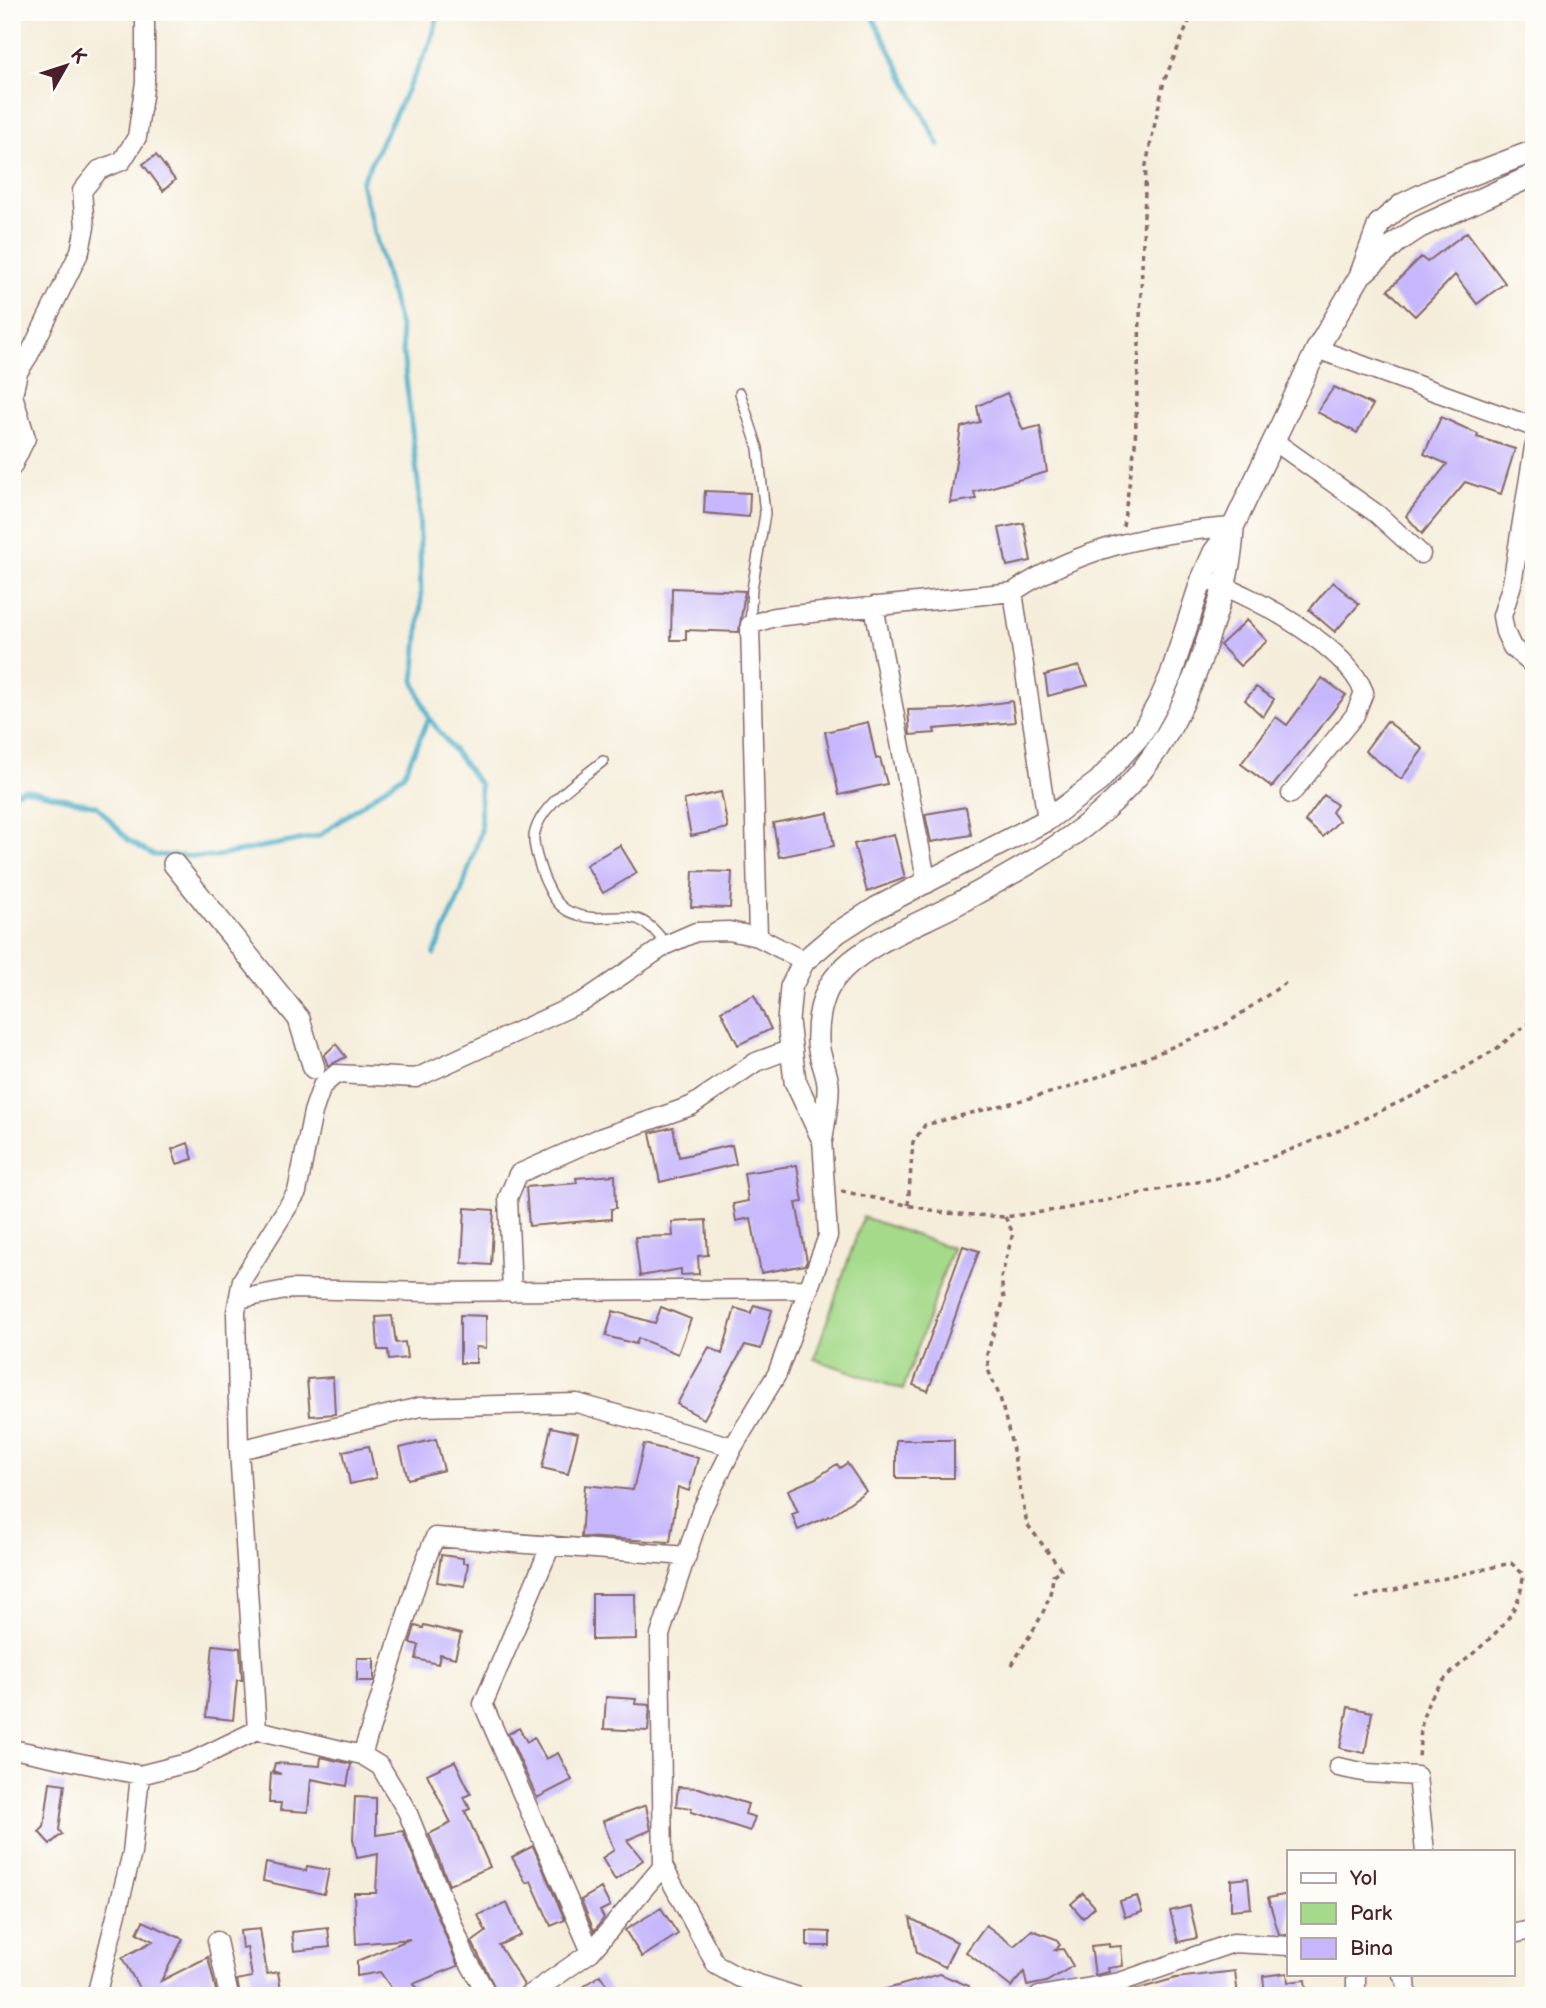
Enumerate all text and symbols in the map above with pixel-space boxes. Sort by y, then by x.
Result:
north arrow [32,32,102,102]
text: K [65,44,91,69]
legend [1287,1850,1514,1976]
text: Yol [1349,1866,1377,1891]
text: Park [1350,1901,1393,1926]
text: Bina [1350,1936,1393,1961]

